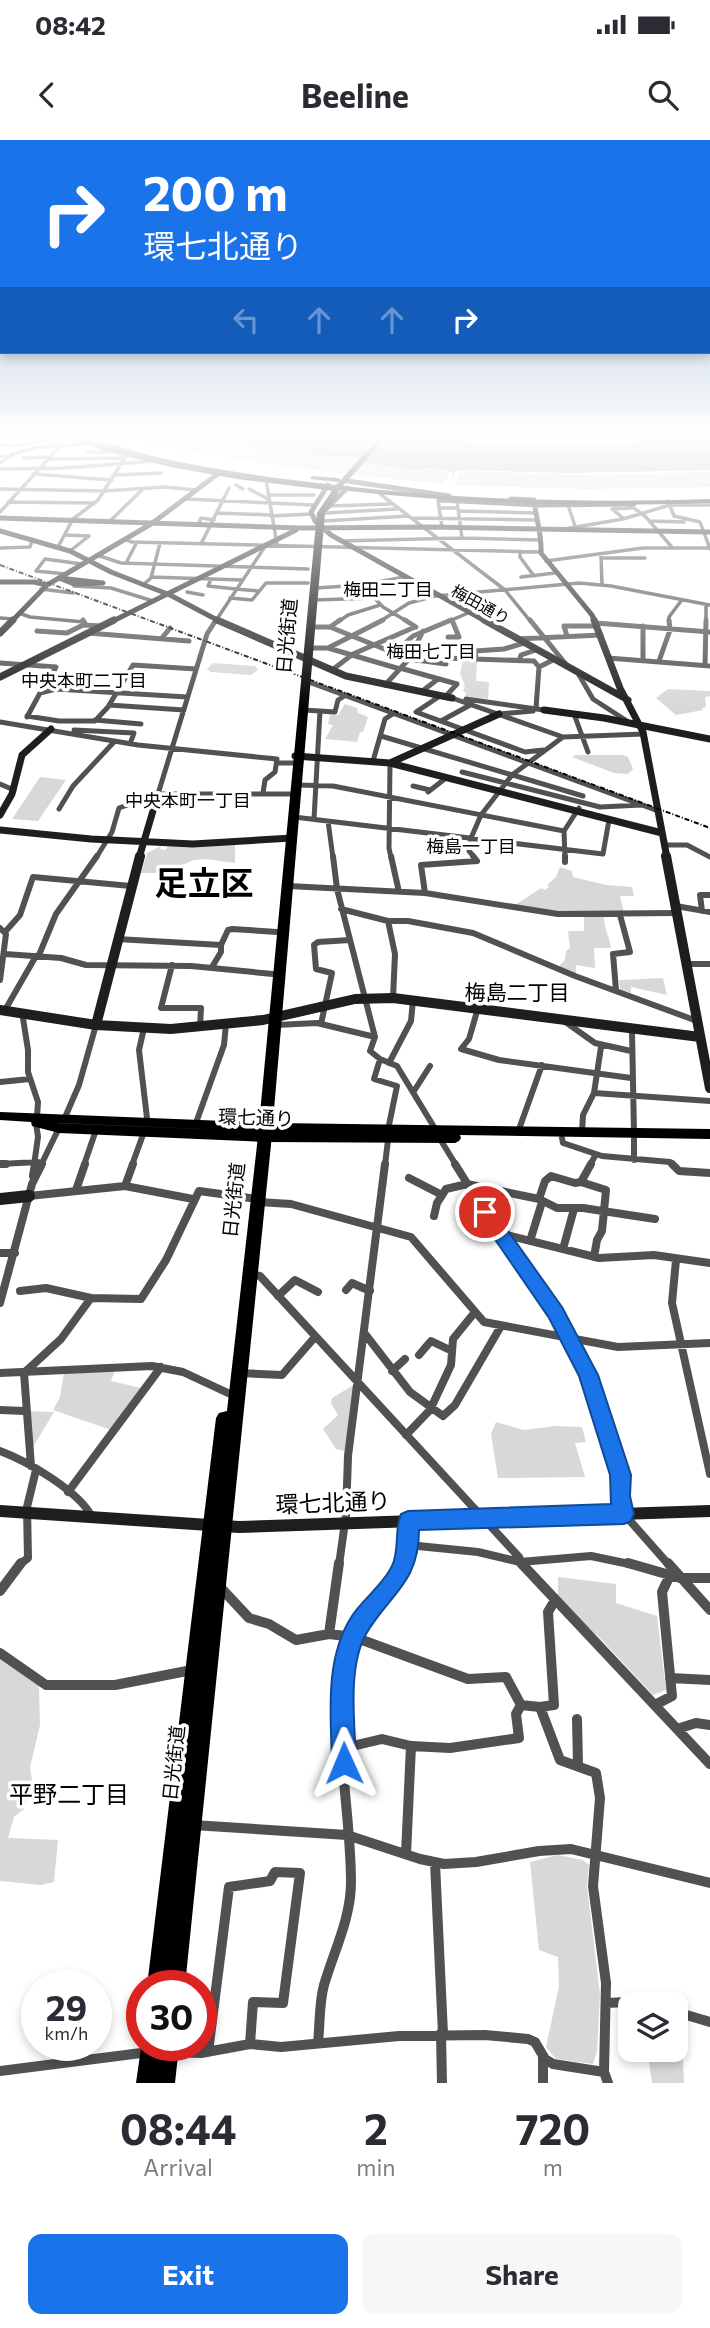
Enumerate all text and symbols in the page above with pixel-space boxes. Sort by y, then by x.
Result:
text: 08:42 [35,9,106,40]
text: Beeline [301,75,409,115]
icon: back [28,76,66,114]
icon: search [644,76,682,114]
text: 200 m [143,161,288,221]
icon: right [28,168,119,259]
text: 環七北通り [143,225,303,265]
icon: left [227,301,265,339]
icon: ahead [300,301,338,339]
icon: ahead [373,301,411,339]
icon: right [446,301,484,339]
district label: 梅田二丁目 [343,578,433,600]
street label: 梅田通り [448,580,514,628]
street label: 日光街道 [271,597,301,675]
district label: 梅田七丁目 [386,640,476,662]
district label: 中央本町二丁目 [21,669,147,691]
district label: 中央本町一丁目 [125,789,251,811]
district label: 梅島一丁目 [426,835,516,857]
district label: 足立区 [155,861,254,902]
district label: 梅島二丁目 [465,979,570,1004]
street label: 環七通り [218,1104,294,1130]
street label: 日光街道 [218,1161,248,1239]
pin [455,1182,515,1242]
icon: arrive [466,1193,504,1231]
street label: 環七北通り [275,1486,391,1518]
street label: 日光街道 [158,1724,188,1802]
position arrow [307,1726,381,1800]
district label: 平野二丁目 [9,1779,129,1808]
speed limit sign: 30 [126,1970,217,2061]
text: 29 [46,1985,87,2028]
map controls [618,1992,688,2062]
button: layers [618,1992,688,2062]
text: km/h [45,2022,88,2044]
text: 08:44 [120,2102,236,2154]
text: 2 [364,2102,388,2154]
text: 720 [515,2102,590,2154]
text: Arrival [143,2153,213,2181]
text: min [356,2153,396,2181]
text: m [543,2153,563,2181]
button: Exit [28,2234,348,2314]
button: Share [362,2234,682,2314]

